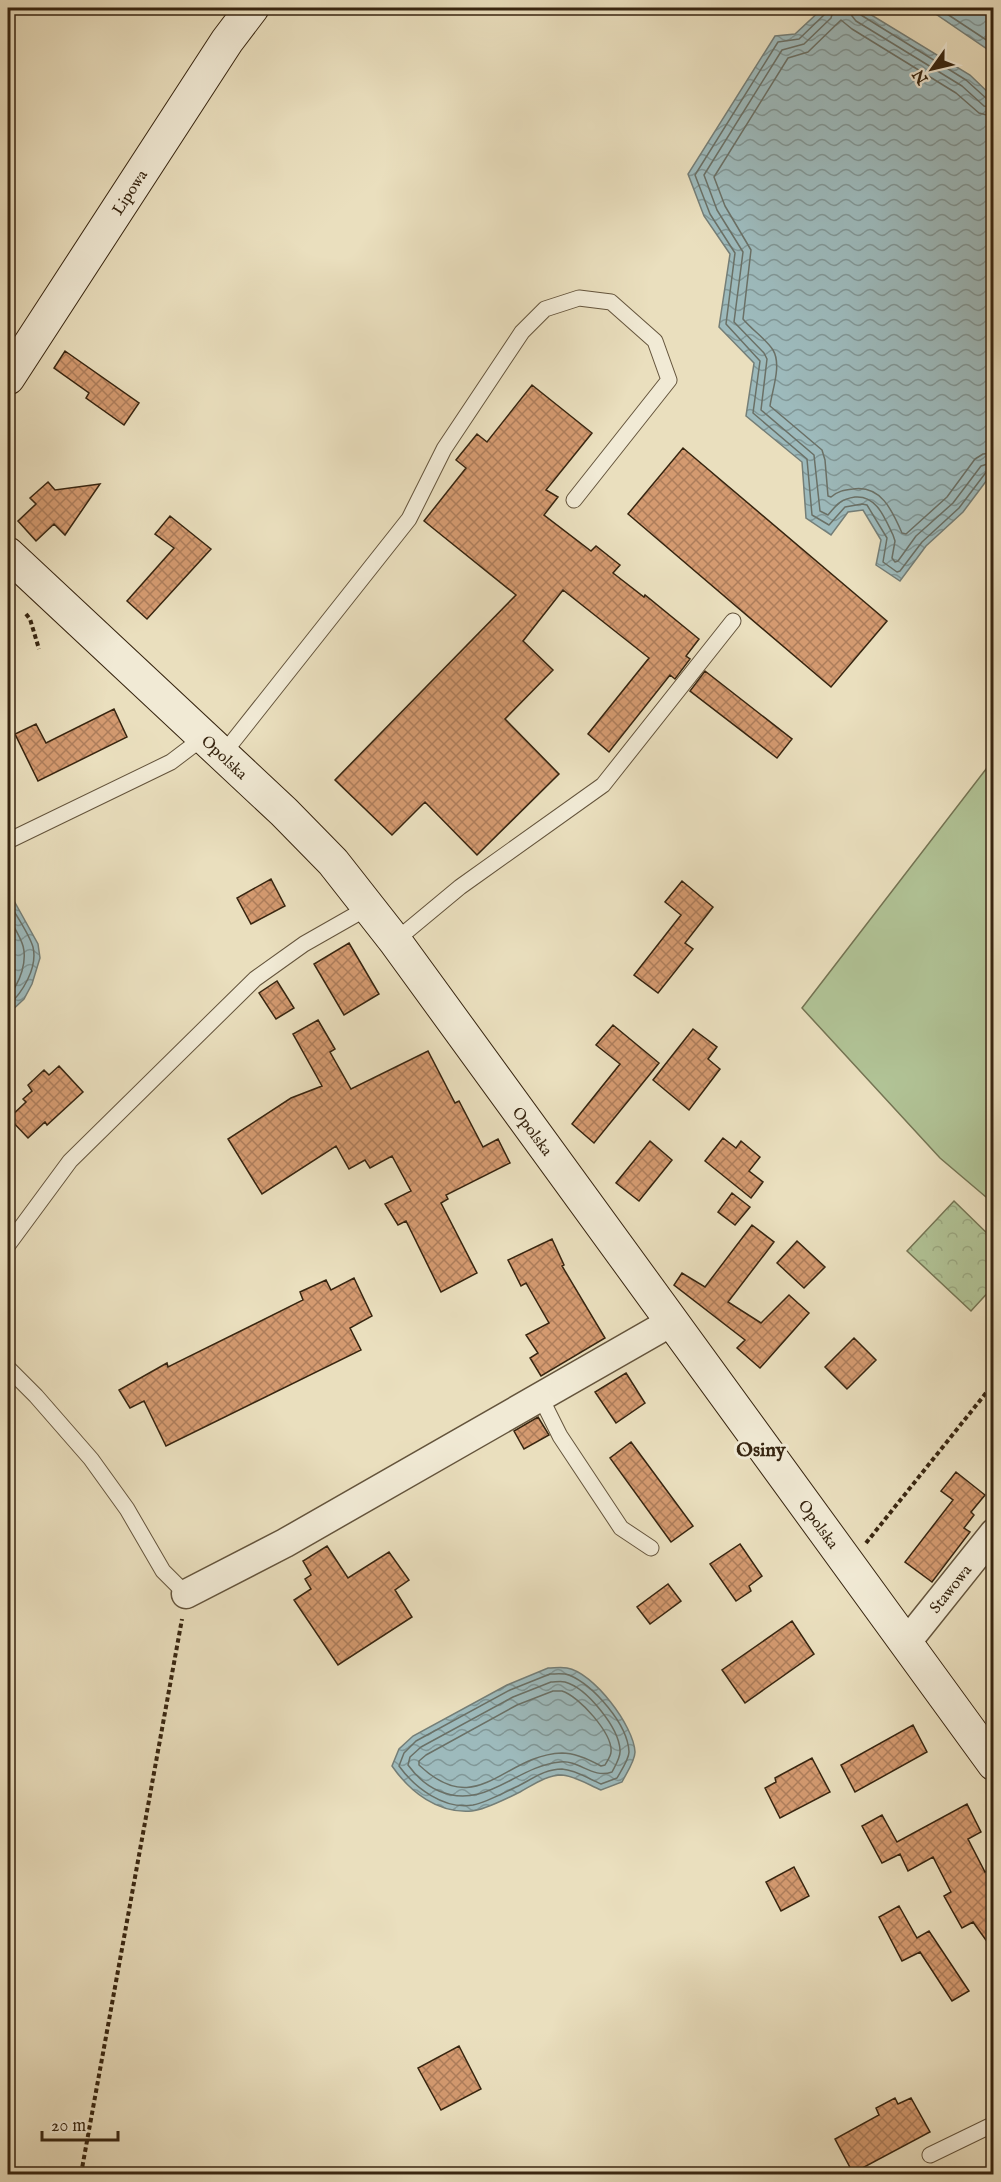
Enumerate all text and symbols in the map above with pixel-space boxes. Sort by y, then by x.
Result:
north arrow [902,39,962,99]
text: N [909,65,934,88]
street label: Lipowa [109,166,153,219]
street label: Opolska [196,732,251,785]
street label: Opolska [507,1103,556,1161]
district label: Osiny [736,1438,787,1463]
street label: Opolska [793,1496,842,1554]
street label: Stawowa [926,1561,977,1618]
scale bar [42,2104,118,2142]
text: 20 m [51,2115,86,2138]

